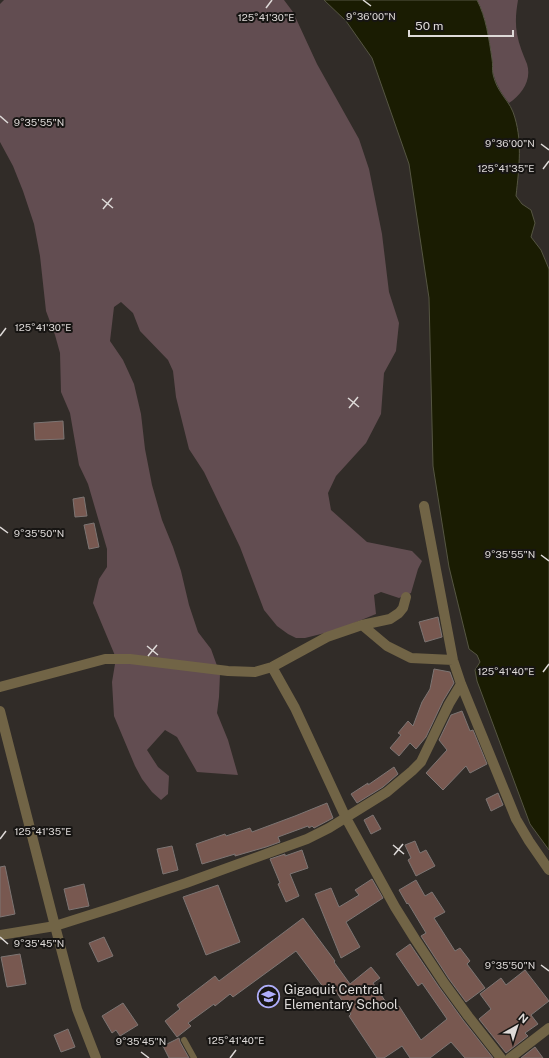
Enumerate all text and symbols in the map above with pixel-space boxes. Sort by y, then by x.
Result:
text: 9°36'00"N [346,10,396,22]
text: 125°41'30"E [238,11,294,23]
scale bar [409,12,513,38]
text: 50 m [415,19,443,33]
text: 9°35'55"N [14,116,64,128]
text: 9°36'00"N [485,137,535,149]
text: 125°41'35"E [477,162,535,174]
text: 125°41'30"E [15,321,71,333]
text: 9°35'50"N [14,527,64,539]
text: 9°35'55"N [485,548,535,560]
text: 125°41'40"E [478,665,534,677]
text: 125°41'35"E [14,825,72,837]
text: 9°35'45"N [14,937,64,949]
text: 9°35'50"N [485,959,535,971]
place label: Gigaquit Central Elementary School [284,982,398,1012]
school or university icon: Gigaquit Central Elementary School [256,983,282,1009]
north arrow [497,1006,537,1046]
text: N [516,1011,530,1026]
text: 125°41'40"E [208,1034,264,1046]
text: 9°35'45"N [116,1035,166,1047]

